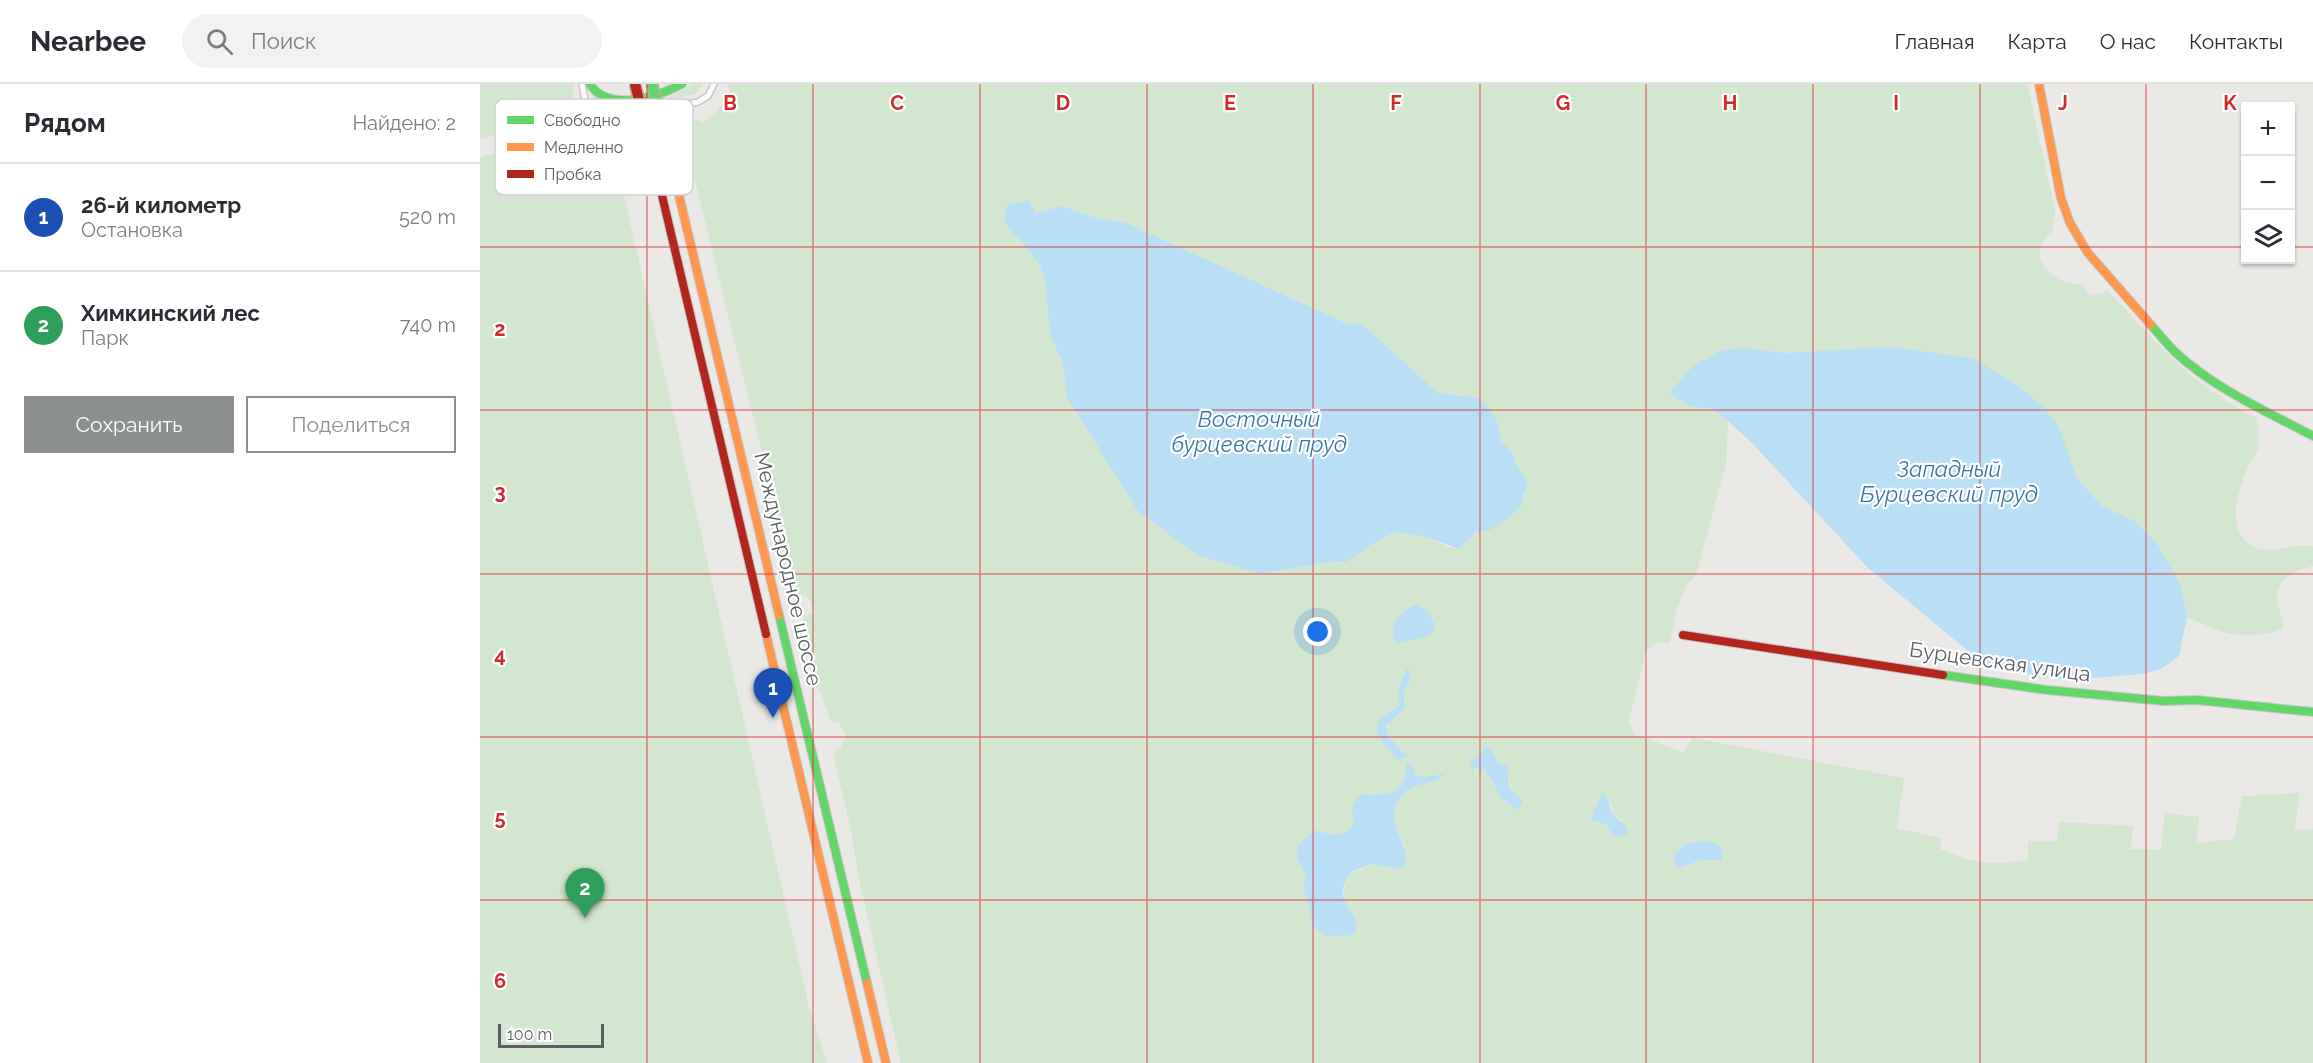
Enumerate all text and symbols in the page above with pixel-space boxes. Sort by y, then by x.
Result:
search box [182,14,602,68]
text: Nearbee [30,25,146,58]
icon: search [203,25,236,58]
text: Поиск [251,28,316,54]
text: Главная [1895,29,1975,54]
text: Карта [2008,29,2067,54]
text: О нас [2100,29,2156,54]
text: Контакты [2189,29,2283,54]
text: B [723,91,737,115]
text: C [890,91,904,115]
text: D [1056,91,1070,115]
text: E [1224,91,1236,115]
text: F [1390,91,1402,115]
text: G [1556,91,1570,115]
text: H [1723,91,1737,115]
text: I [1893,91,1899,115]
text: J [2058,91,2068,115]
text: K [2223,91,2237,115]
legend [495,99,693,195]
map controls [2241,102,2295,264]
button: + [2241,102,2295,156]
text: Рядом [24,108,106,138]
text: Найдено: 2 [352,111,456,135]
text: Свободно [544,111,620,130]
text: Медленно [544,138,623,157]
button: − [2241,156,2295,210]
text: Пробка [544,165,602,184]
text: 26-й километр [81,192,241,218]
text: 1 [39,205,48,229]
text: 520 m [399,205,456,229]
button: layers [2241,210,2295,264]
text: Остановка [81,218,183,242]
text: Химкинский лес [81,300,260,326]
text: 2 [38,313,49,337]
text: 740 m [400,313,456,337]
text: 2 [494,317,506,341]
text: Парк [81,326,129,350]
button: Сохранить [24,396,234,453]
button: Поделиться [246,396,456,453]
water label: Восточный бурцевский пруд [1171,406,1347,457]
street label: Международное шоссе [749,450,828,688]
water label: Западный Бурцевский пруд [1860,456,2038,507]
text: 3 [494,480,506,504]
your location [1303,617,1332,646]
street label: Бурцевская улица [1908,636,2092,687]
text: 4 [494,643,506,667]
pin: 1 [754,668,792,718]
text: 5 [494,806,506,830]
pin: 2 [566,868,604,918]
text: 6 [494,969,506,993]
scale bar [498,1021,604,1048]
text: 100 m [507,1025,552,1044]

